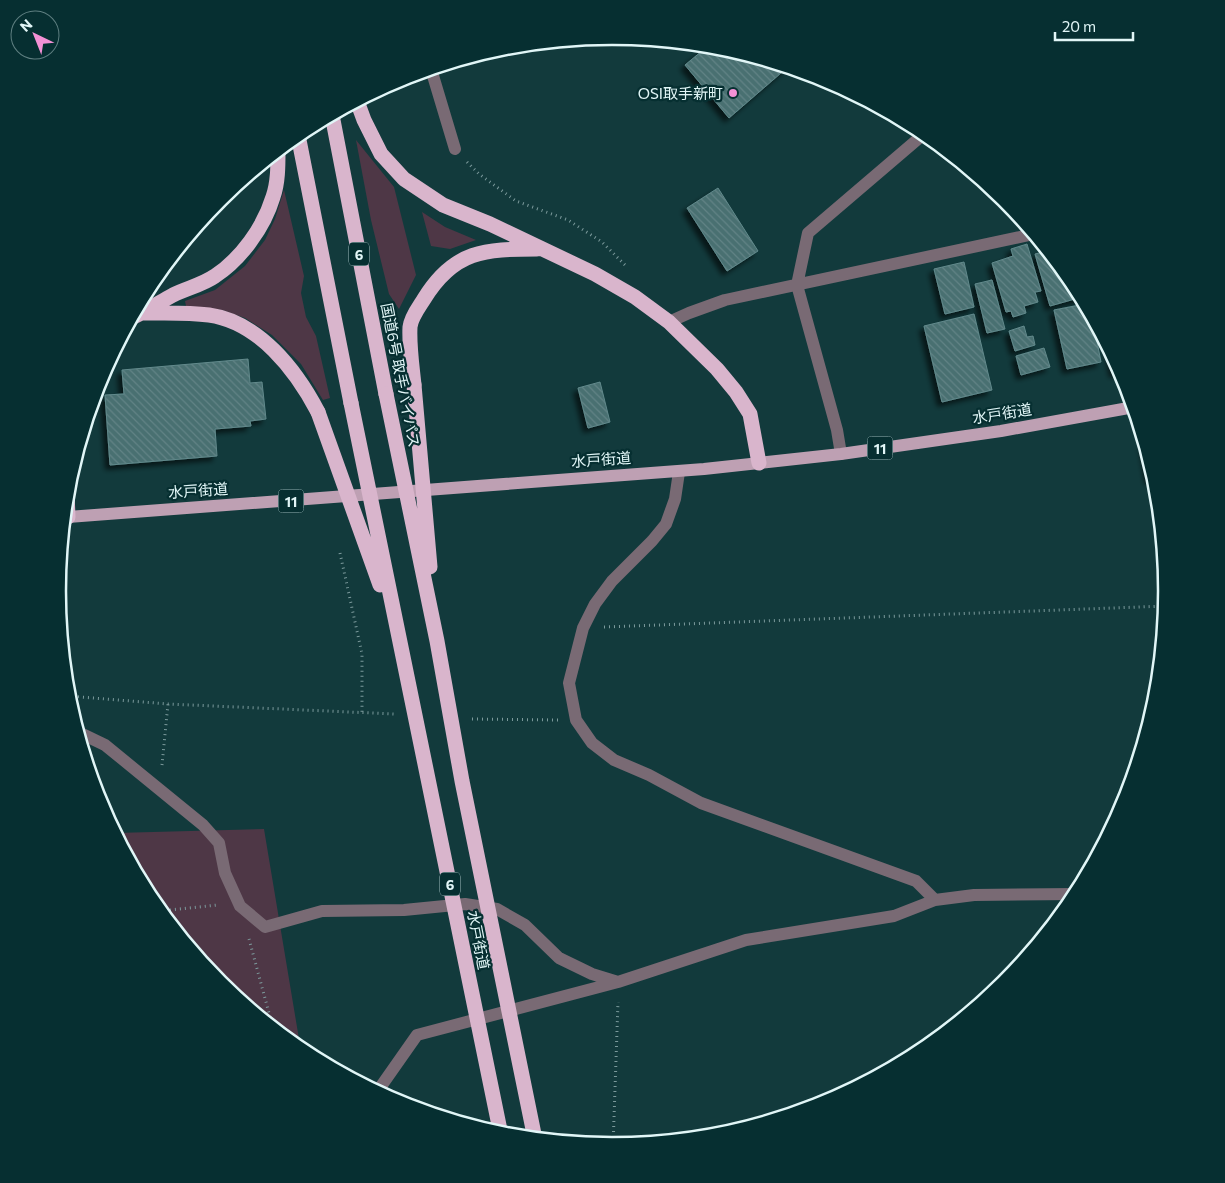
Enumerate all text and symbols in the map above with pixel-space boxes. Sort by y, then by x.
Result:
north arrow [10,10,60,60]
scale bar [1055,10,1132,42]
text: N [16,15,35,35]
text: 20 m [1062,17,1096,35]
place label: OSI取手新町 [638,84,723,102]
marker: OSI取手新町 [727,87,739,99]
road number: 6 [349,242,369,266]
street label: 国道6号 取手バイパス [378,301,424,449]
street label: 水戸街道 [971,399,1033,427]
road number: 11 [868,436,892,459]
street label: 水戸街道 [570,448,632,470]
street label: 水戸街道 [167,479,229,501]
road number: 11 [278,490,304,512]
road number: 6 [440,872,460,896]
street label: 水戸街道 [464,909,494,971]

